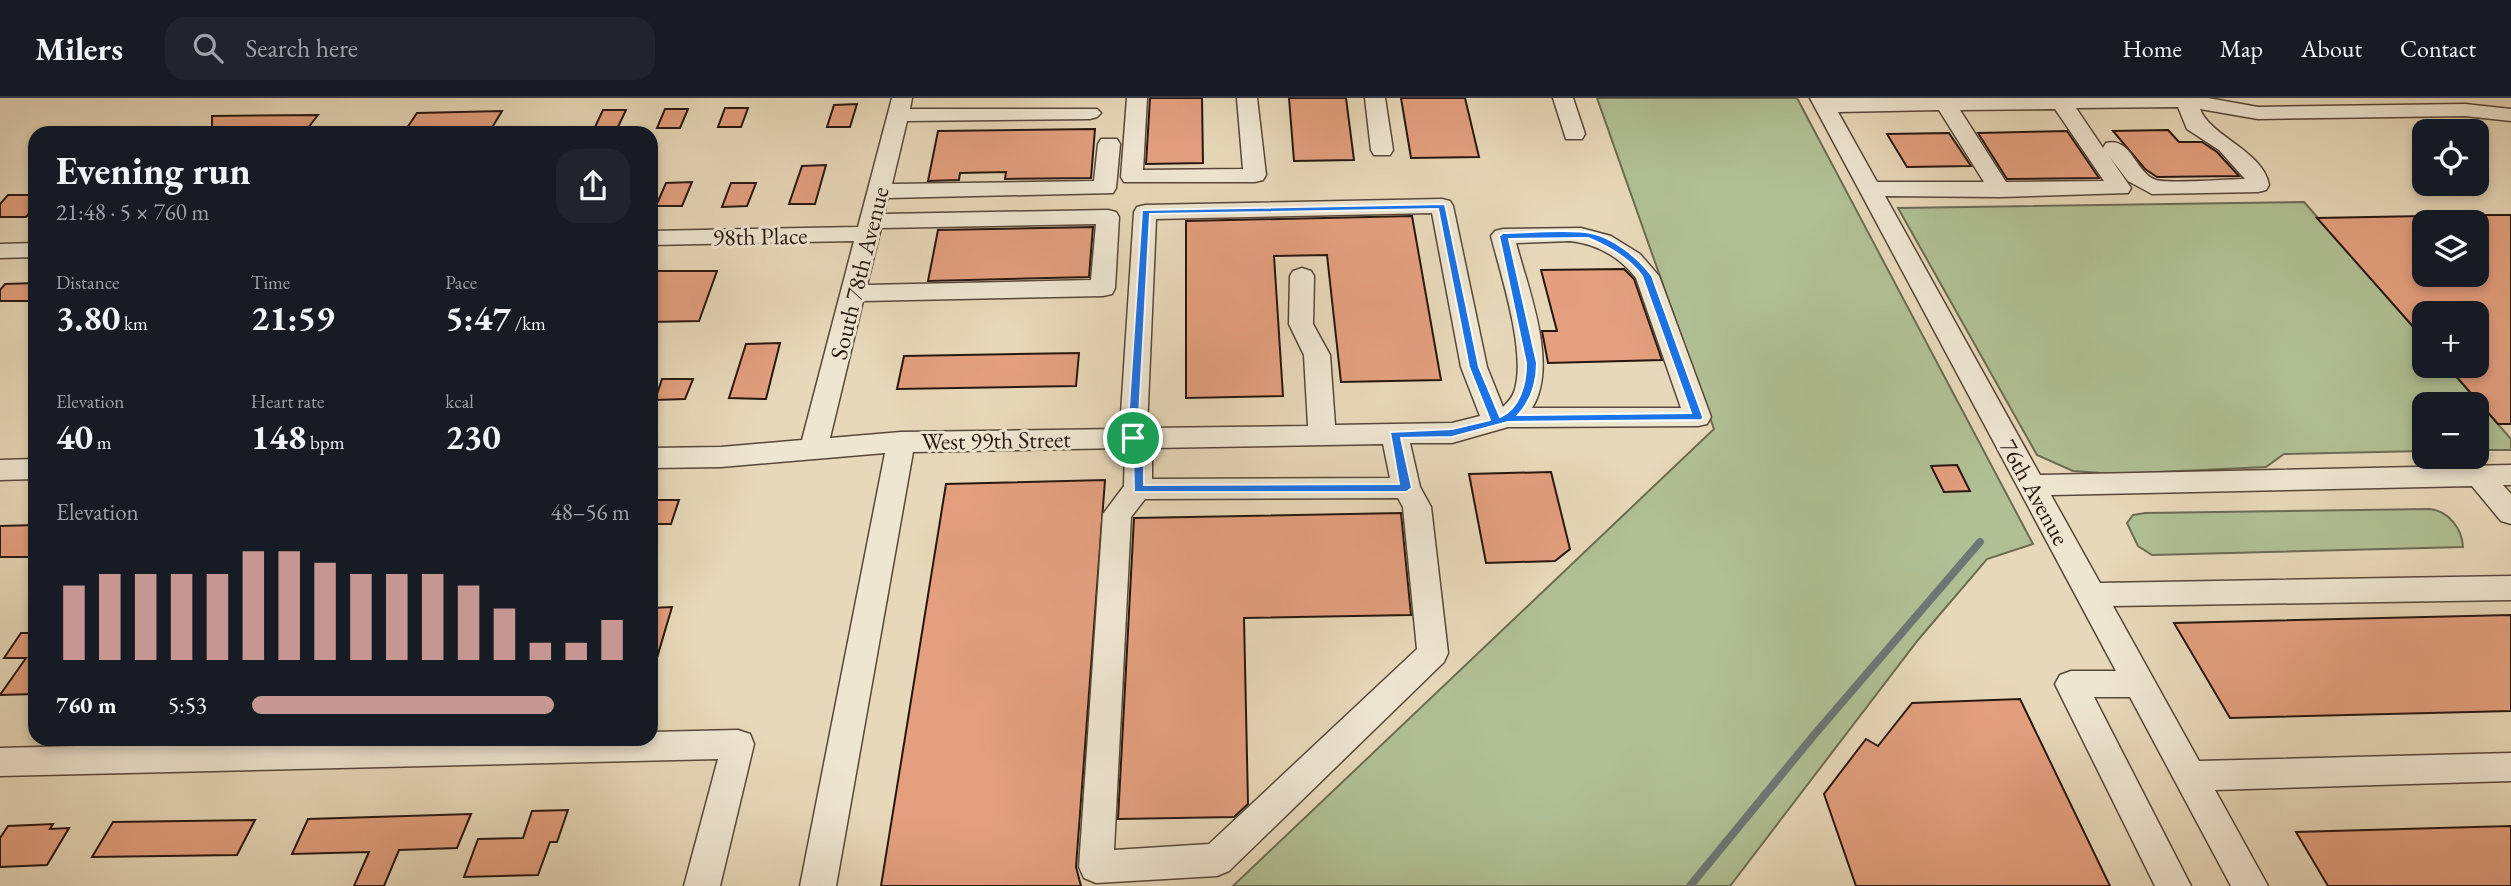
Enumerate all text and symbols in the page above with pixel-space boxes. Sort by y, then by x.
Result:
search box [165,17,655,80]
text: Milers [35,27,123,70]
icon: search [189,29,227,67]
text: Search here [245,31,358,65]
text: Home [2122,33,2182,64]
text: Map [2220,33,2263,64]
text: About [2301,33,2362,64]
text: Contact [2400,33,2476,64]
map controls [2412,119,2489,469]
button: locate [2412,119,2489,196]
text: Evening run [56,146,251,195]
button: share [556,149,630,223]
street label: South 78th Avenue [823,183,895,363]
text: 21:48 · 5 × 760 m [56,197,209,227]
button: layers [2412,210,2489,287]
street label: 98th Place [712,220,808,252]
text: Distance [56,270,119,295]
text: Time [251,270,290,295]
text: Pace [445,270,477,295]
text: 3.80 [56,295,120,340]
text: 21:59 [251,295,335,340]
text: 5:47 [445,295,511,340]
button: + [2412,301,2489,378]
text: km [120,311,148,336]
text: /km [511,311,546,336]
text: Elevation [56,389,124,414]
text: Heart rate [251,389,324,414]
text: kcal [445,389,474,414]
button: − [2412,392,2489,469]
pin [1103,408,1163,468]
text: 40 [56,414,93,459]
text: 148 [251,414,306,459]
text: 230 [445,414,501,459]
icon: arrive [1114,419,1152,457]
street label: West 99th Street [921,423,1071,457]
text: m [93,430,112,455]
text: bpm [306,430,344,455]
street label: 76th Avenue [1993,433,2077,551]
text: Elevation [56,497,139,527]
text: 48–56 m [551,497,630,527]
text: 760 m [56,690,117,720]
text: 5:53 [168,690,207,720]

